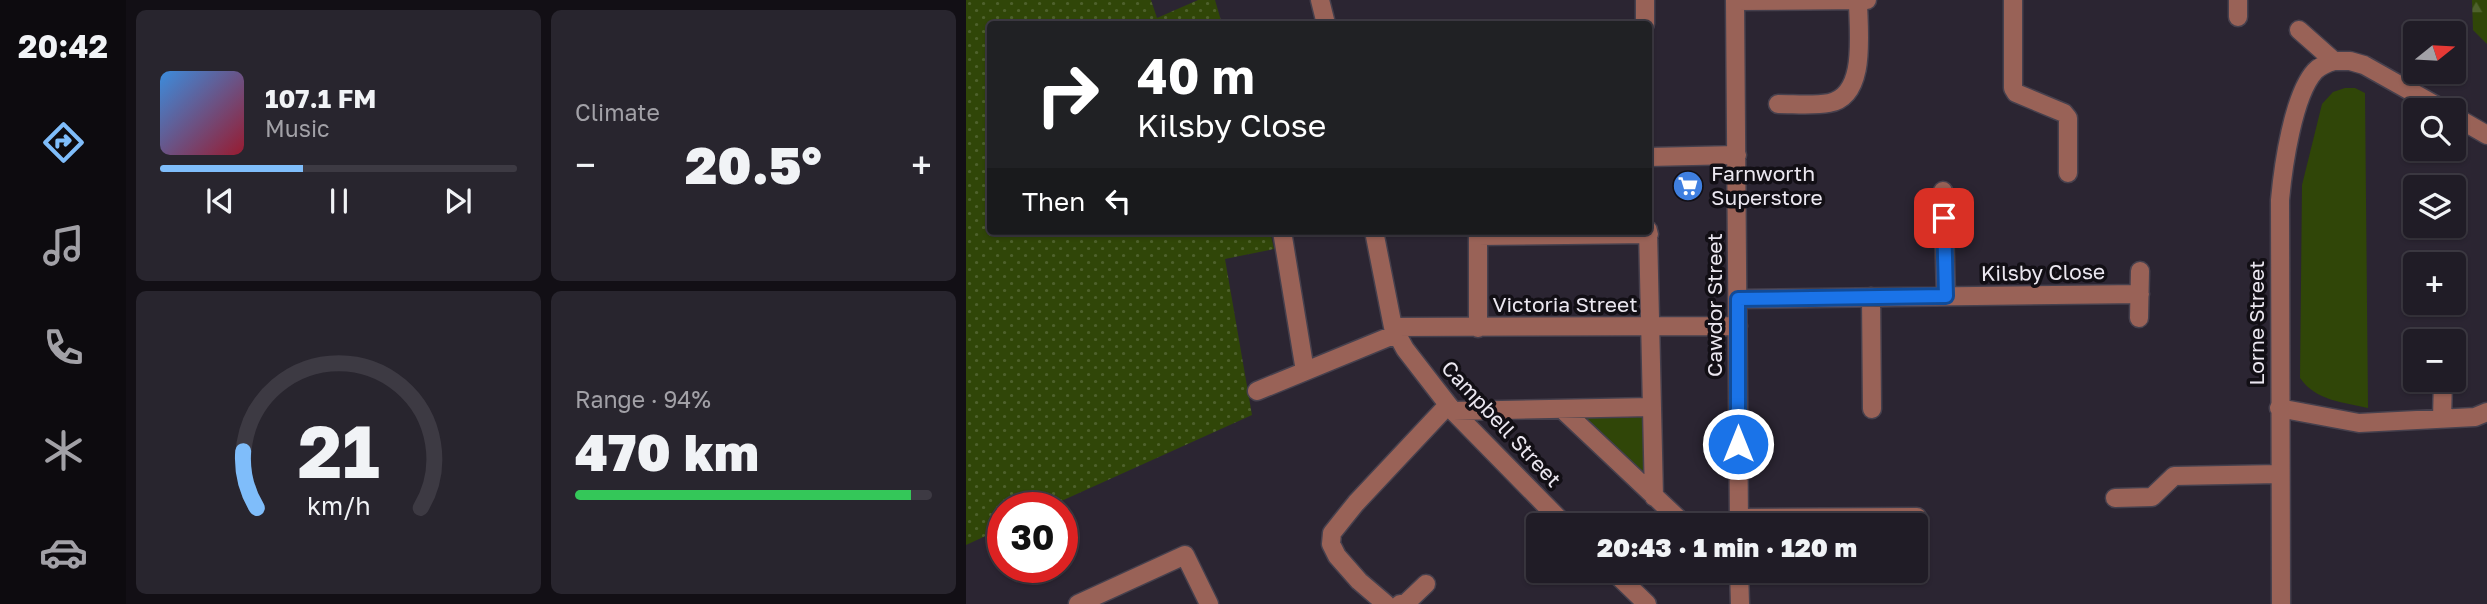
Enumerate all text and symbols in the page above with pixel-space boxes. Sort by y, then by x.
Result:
north arrow [2403,21,2466,84]
map controls [2403,21,2466,392]
text: 20:42 [18,27,108,65]
text: 40 m [1137,46,1255,105]
icon: right [1022,49,1113,140]
text: 107.1 FM [265,83,376,114]
text: Climate [575,98,660,126]
button: search [2403,98,2466,161]
text: Kilsby Close [1137,106,1326,144]
text: Music [265,114,330,142]
icon: directions [39,118,88,167]
text: 20.5° [685,133,822,195]
text: − [575,142,596,187]
text: + [911,142,932,187]
place label: Farnworth Superstore [1711,160,1823,210]
supermarket icon: Farnworth Superstore [1671,169,1705,203]
button: layers [2403,175,2466,238]
icon: previous [201,182,239,220]
icon: pause [320,182,358,220]
icon: next [439,182,477,220]
icon: left [1099,182,1137,220]
text: Then [1022,186,1085,217]
pin [1914,188,1974,248]
icon: arrive [1925,199,1963,237]
icon: music [39,221,88,270]
street label: Cawdor Street [1701,233,1727,377]
button: + [2403,252,2466,315]
street label: Kilsby Close [1981,258,2105,286]
street label: Lorne Street [2243,260,2269,386]
street label: Victoria Street [1492,291,1638,317]
icon: phone [39,323,88,372]
button: − [2403,329,2466,392]
street label: Campbell Street [1436,355,1567,492]
text: Range · 94% [575,385,711,413]
position arrow [1701,407,1775,481]
text: 21 [298,408,379,495]
text: 470 km [575,420,759,482]
icon: climate [39,426,88,475]
text: km/h [307,490,370,521]
speed limit sign: 30 [987,492,1078,583]
icon: car [39,528,88,577]
text: 20:43 · 1 min · 120 m [1597,532,1857,563]

